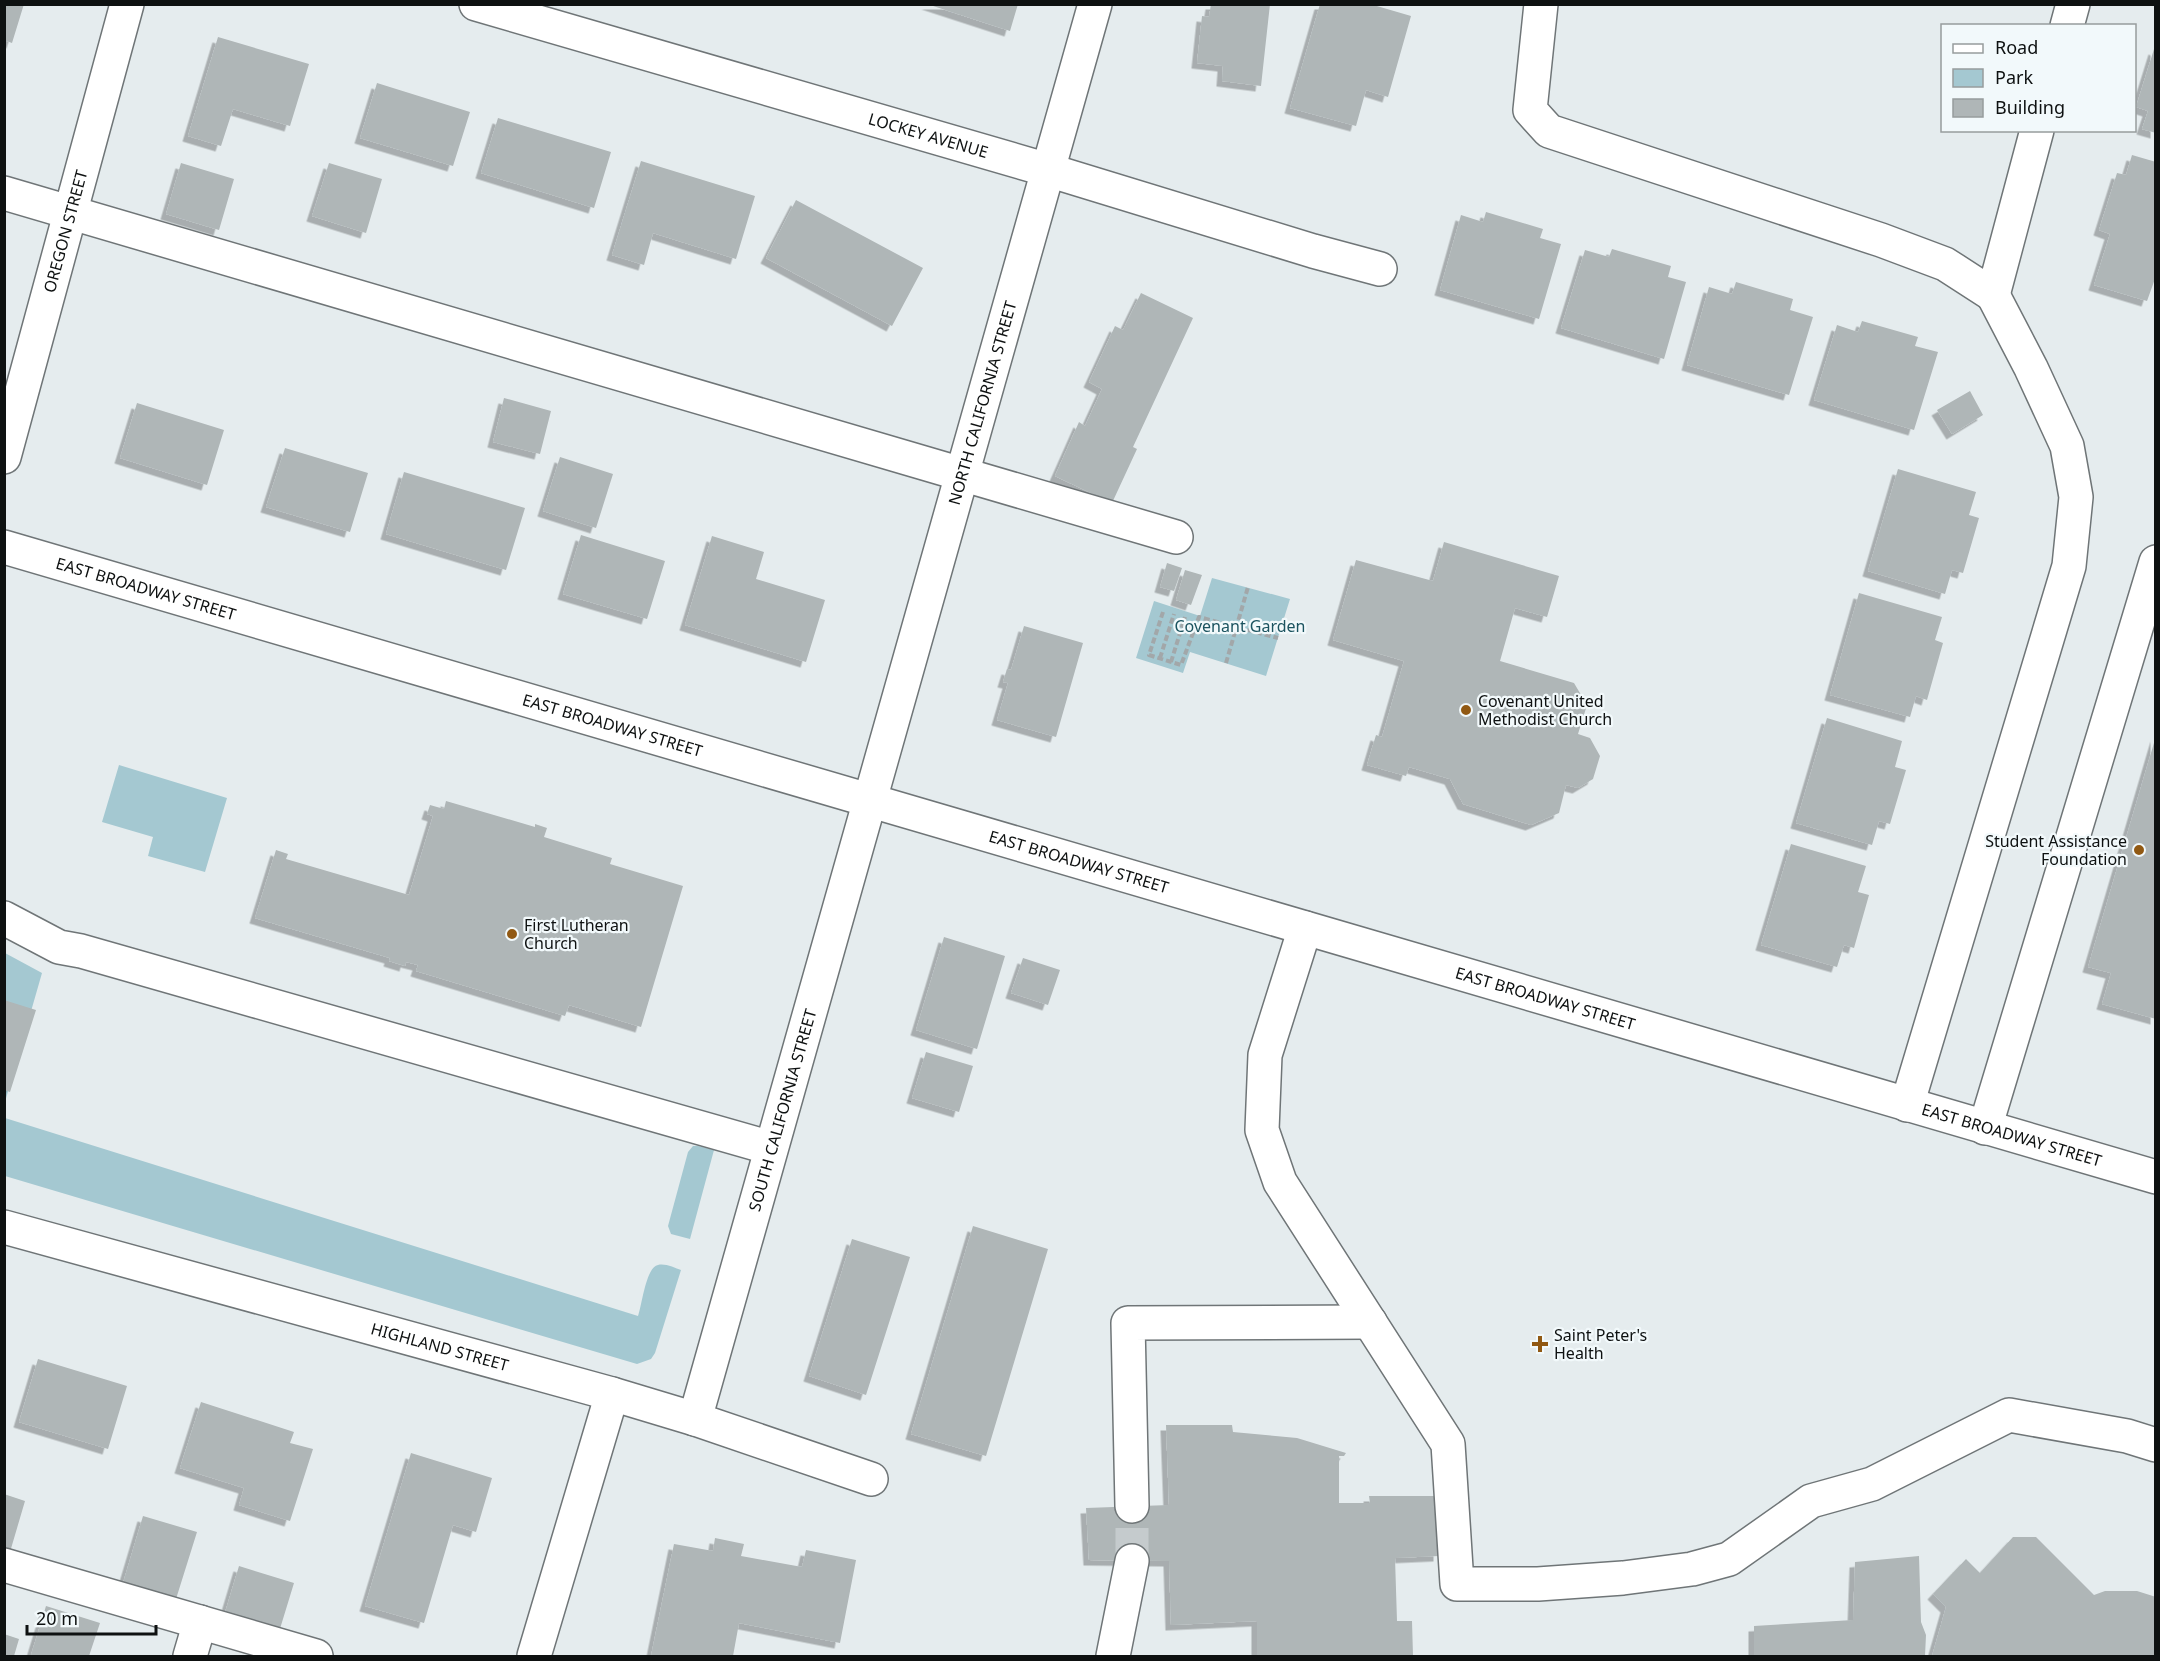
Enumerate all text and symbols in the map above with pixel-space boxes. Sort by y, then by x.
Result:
legend [1941,24,2136,132]
text: Road [1995,35,2038,59]
text: Park [1995,65,2033,89]
text: Building [1995,95,2065,119]
street label: LOCKEY AVENUE [866,107,991,163]
street label: OREGON STREET [38,167,92,295]
street label: NORTH CALIFORNIA STREET [943,298,1022,507]
street label: EAST BROADWAY STREET [53,552,239,625]
park label: Covenant Garden [1175,615,1305,637]
street label: EAST BROADWAY STREET [520,688,705,762]
place label: Covenant United Methodist Church [1478,690,1612,730]
marker: Covenant United Methodist Church [1459,703,1473,717]
street label: EAST BROADWAY STREET [986,825,1172,898]
place label: Student Assistance Foundation [1985,830,2127,870]
marker: Student Assistance Foundation [2132,843,2146,857]
place label: First Lutheran Church [524,914,629,954]
marker: First Lutheran Church [505,927,519,941]
street label: EAST BROADWAY STREET [1453,961,1638,1035]
street label: SOUTH CALIFORNIA STREET [743,1006,821,1214]
street label: EAST BROADWAY STREET [1919,1098,2104,1172]
street label: HIGHLAND STREET [369,1317,511,1376]
place label: Saint Peter's Health [1554,1324,1647,1364]
marker: Saint Peter's Health [1531,1335,1549,1353]
scale bar [27,1598,156,1636]
text: 20 m [36,1606,78,1630]

